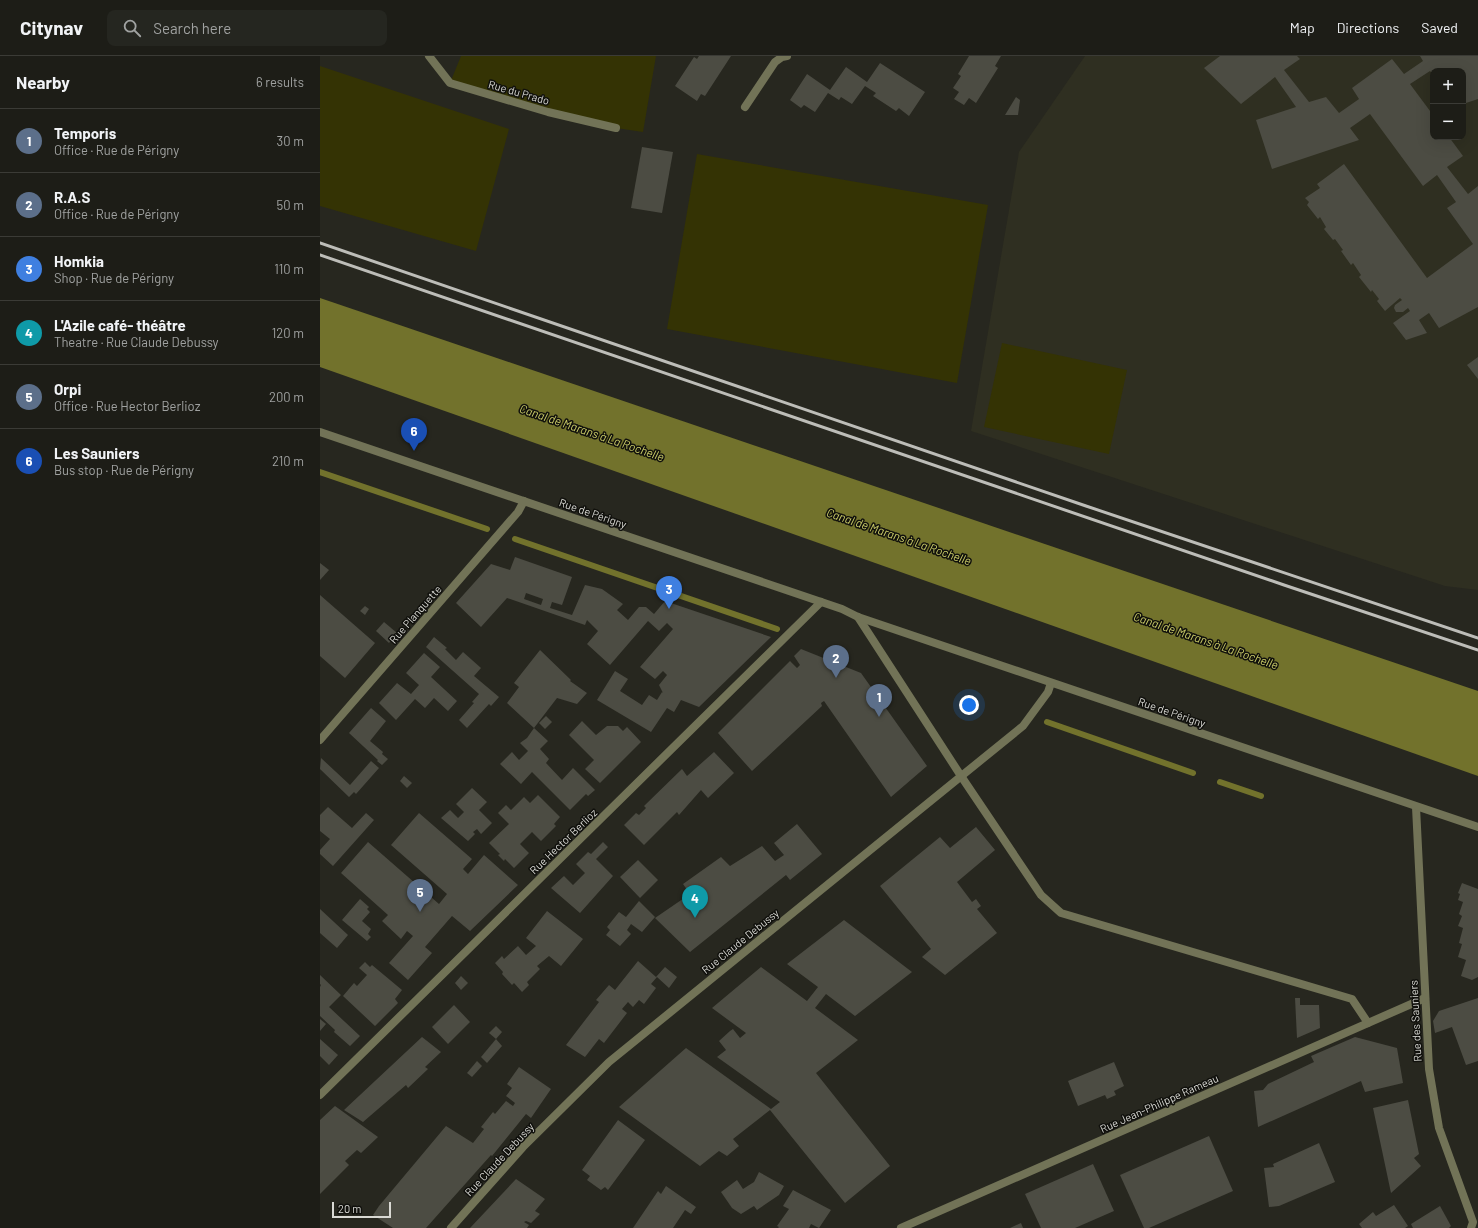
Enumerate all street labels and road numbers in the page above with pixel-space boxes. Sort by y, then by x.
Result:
street label: Rue du Prado [487,77,551,107]
street label: Rue de Périgny [558,495,628,531]
street label: Rue Planquette [386,582,444,646]
street label: Rue de Périgny [1137,694,1207,730]
street label: Rue Hector Berlioz [527,806,599,876]
street label: Rue Claude Debussy [699,906,781,976]
street label: Rue des Sauniers [1406,980,1424,1062]
street label: Rue Jean-Philippe Rameau [1098,1071,1220,1135]
street label: Rue Claude Debussy [462,1120,536,1198]

